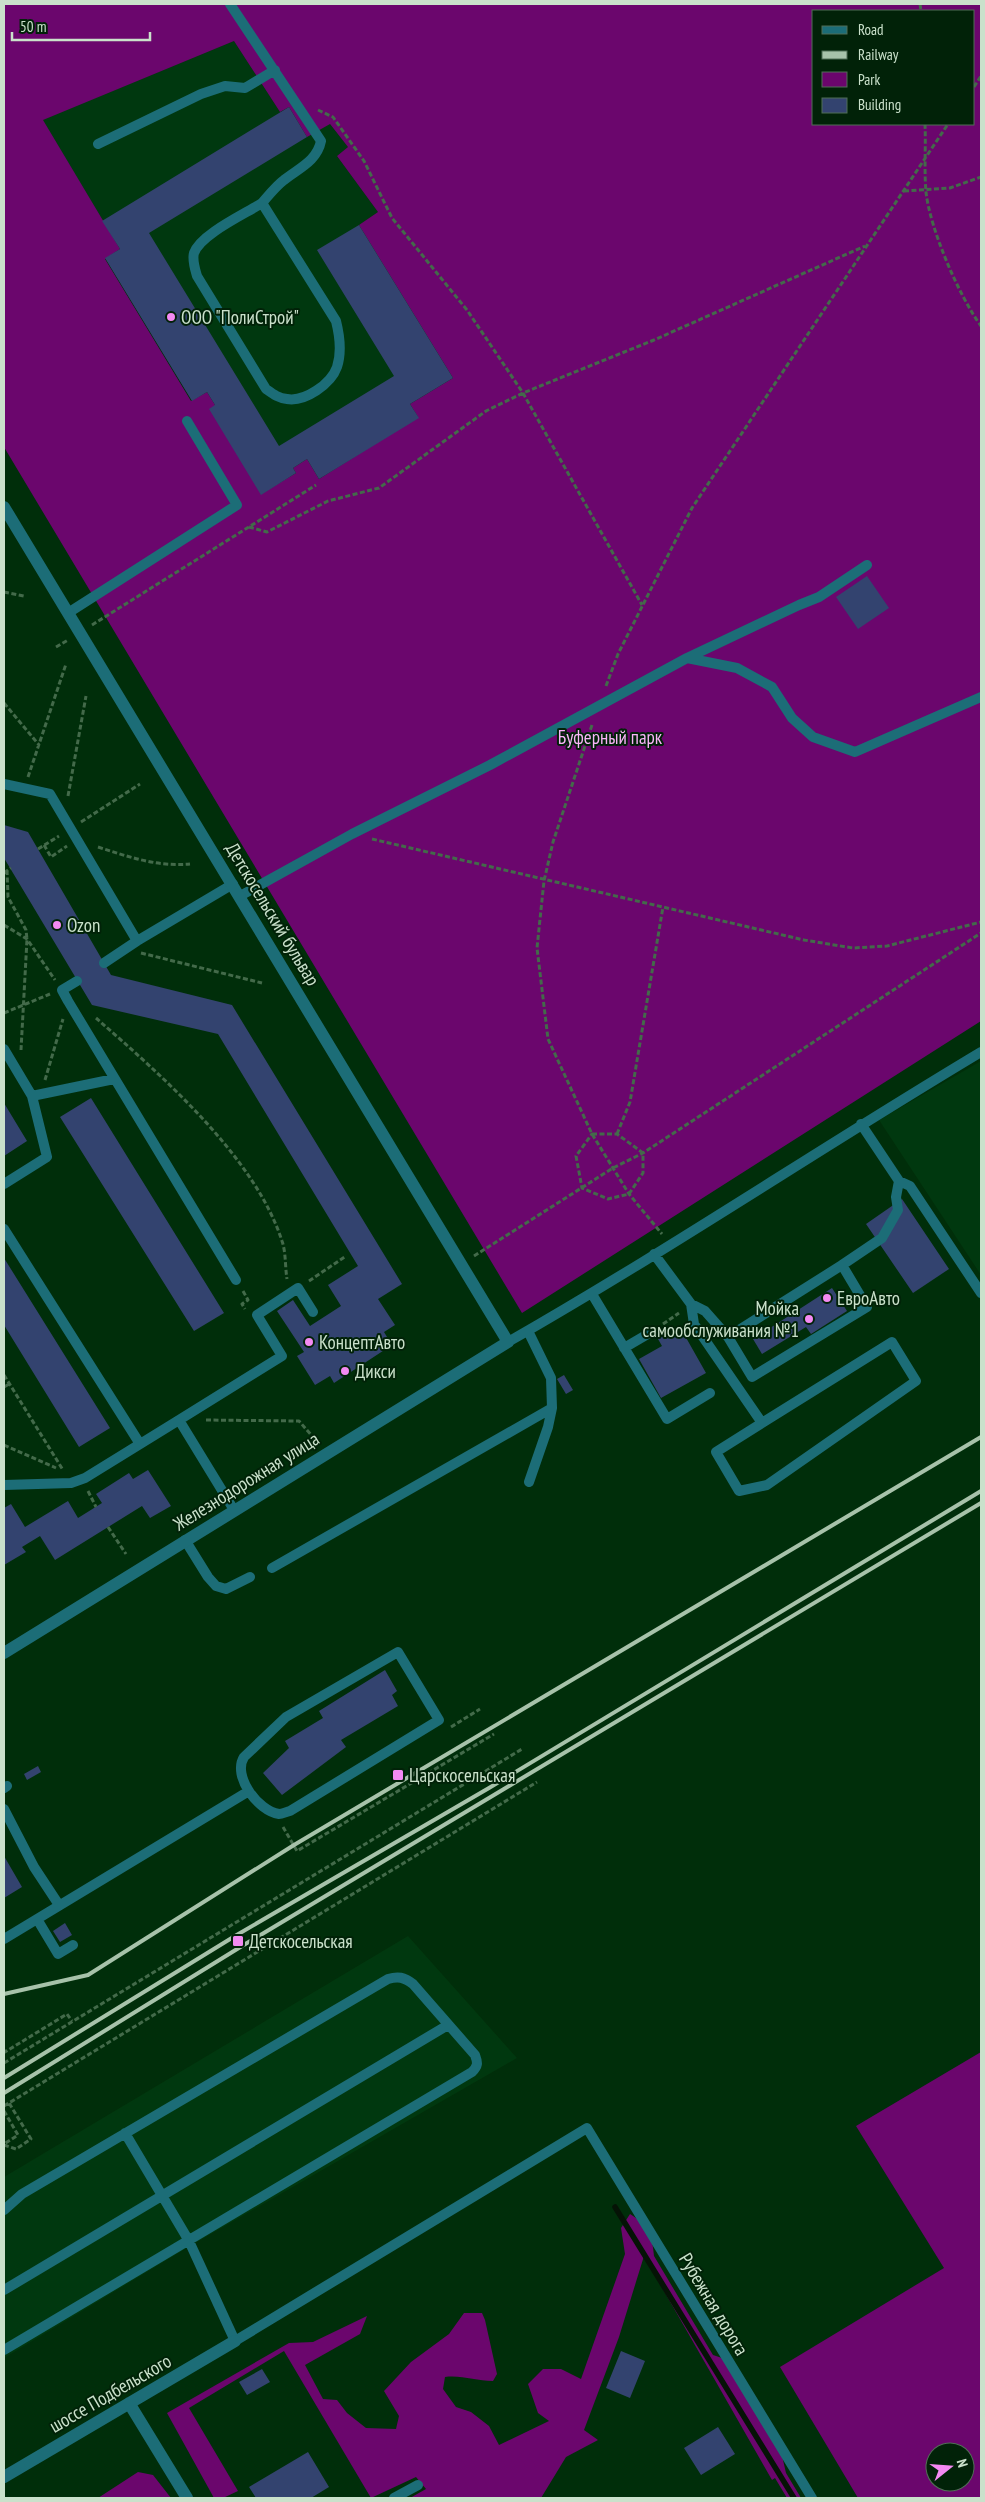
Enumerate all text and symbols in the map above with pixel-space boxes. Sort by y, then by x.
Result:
scale bar [12,10,150,42]
legend [812,10,975,125]
text: 50 m [20,17,46,36]
text: Road [858,20,884,39]
text: Railway [858,45,899,64]
text: Park [858,70,880,89]
text: Building [858,95,901,114]
place label: ООО "ПолиСтрой" [181,305,299,329]
marker: ООО "ПолиСтрой" [165,311,177,323]
park label: Буферный парк [558,725,663,749]
street label: Детскосельский бульвар [221,838,325,990]
place label: Ozon [67,913,100,937]
marker: Ozon [51,919,63,931]
place label: ЕвроАвто [837,1286,900,1310]
marker: ЕвроАвто [821,1292,833,1304]
place label: Мойка самообслуживания №1 [643,1296,799,1342]
marker: Мойка самообслуживания №1 [803,1313,815,1325]
place label: КонцептАвто [319,1330,405,1354]
marker: КонцептАвто [303,1336,315,1348]
place label: Дикси [355,1359,396,1383]
marker: Дикси [339,1365,351,1377]
street label: Железнодорожная улица [168,1426,323,1536]
place label: Царскосельская [409,1763,515,1787]
marker: Царскосельская [391,1768,405,1782]
place label: Детскосельская [249,1929,353,1953]
marker: Детскосельская [231,1934,245,1948]
street label: Рубежная дорога [674,2248,754,2360]
street label: шоссе Подбельского [45,2348,175,2438]
north arrow [925,2442,975,2492]
text: N [953,2457,972,2469]

